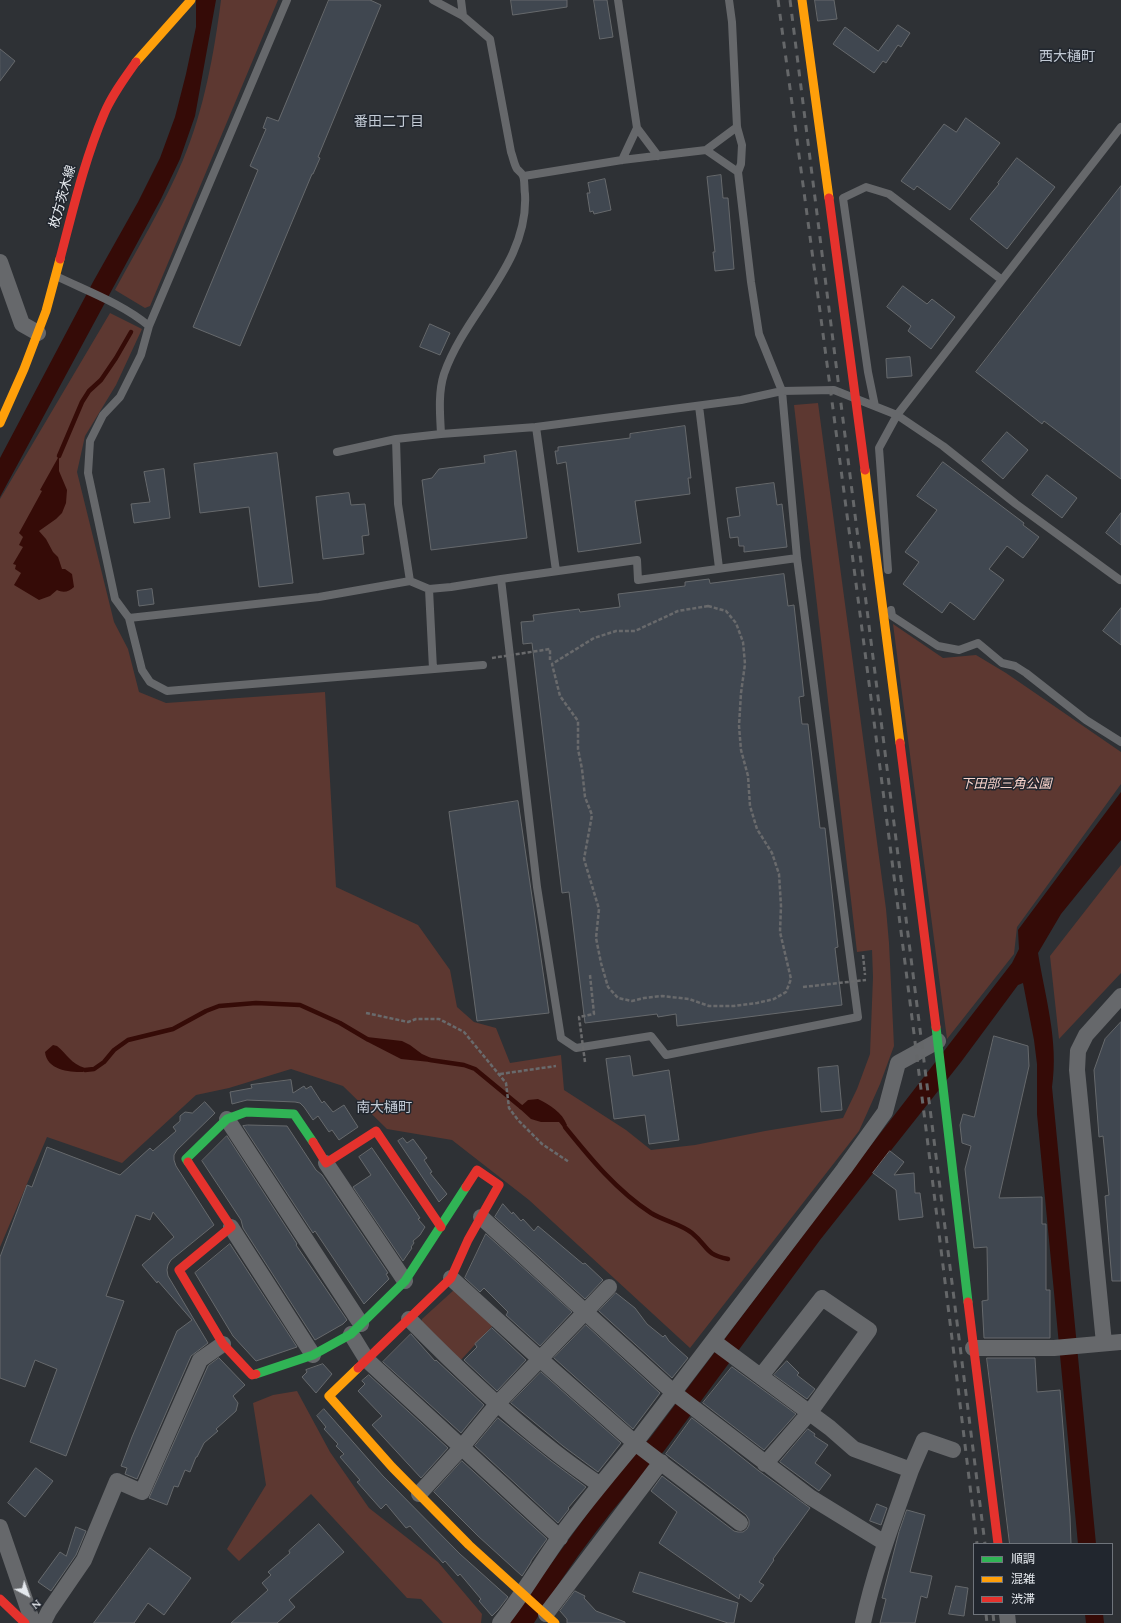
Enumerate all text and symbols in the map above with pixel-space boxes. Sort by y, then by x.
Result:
district label: 西大樋町 [1039,50,1095,66]
district label: 番田二丁目 [354,115,424,131]
street label: 枚方茨木線 [48,164,80,230]
park label: 下田部三角公園 [961,777,1051,793]
district label: 南大樋町 [356,1101,412,1117]
legend [973,1543,1113,1615]
text: 順調 [1011,1550,1035,1569]
text: 混雑 [1011,1570,1035,1589]
north arrow [8,1575,48,1615]
text: 渋滞 [1011,1590,1035,1609]
text: N [27,1595,45,1614]

